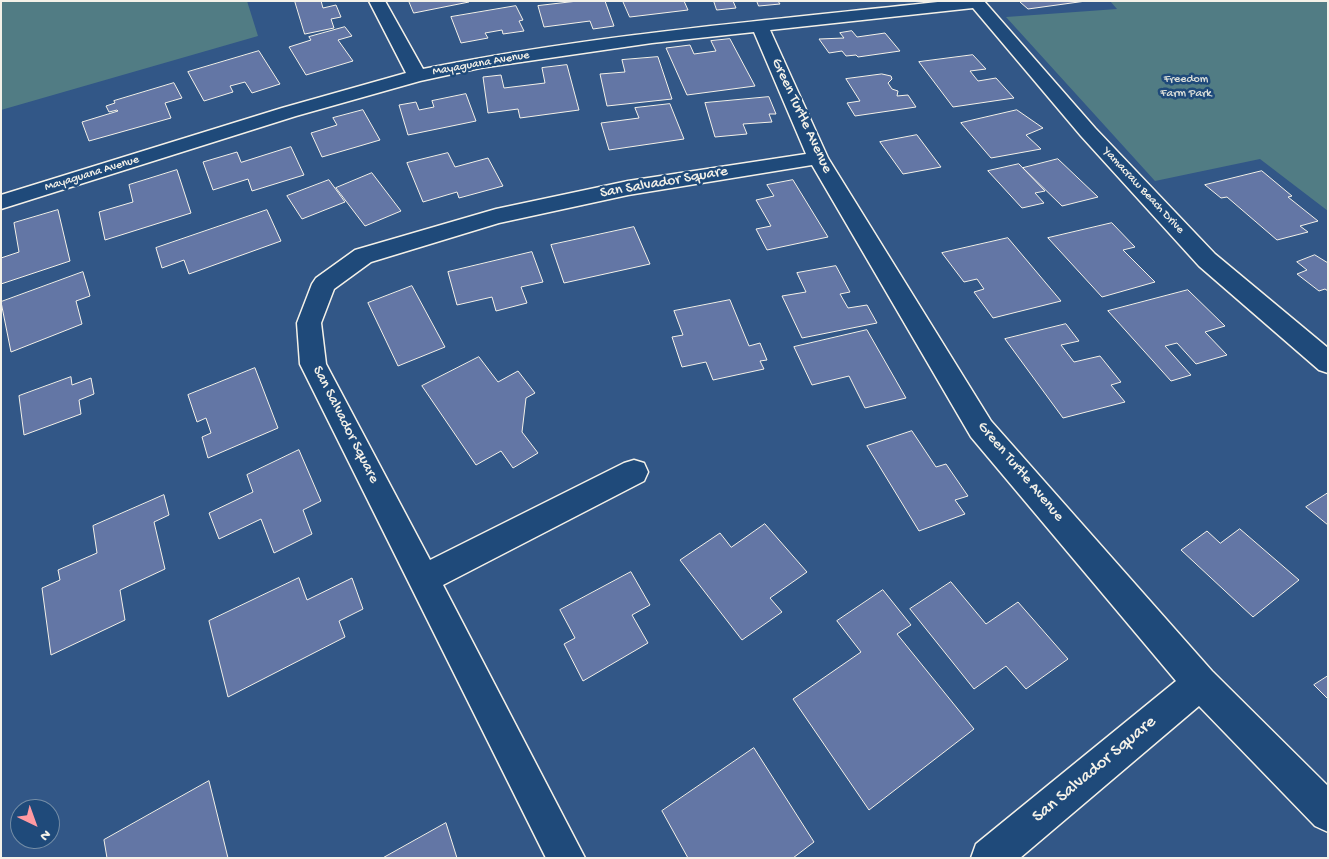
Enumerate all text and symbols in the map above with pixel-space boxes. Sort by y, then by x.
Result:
street label: Mayaguana Avenue [432,48,530,80]
street label: Green Turtle Avenue [766,56,836,176]
park label: Freedom Farm Park [1160,73,1212,101]
street label: Yamacraw Beach Drive [1099,145,1187,237]
street label: Mayaguana Avenue [43,153,141,195]
street label: San Salvador Square [599,163,729,203]
street label: San Salvador Square [308,363,382,487]
street label: Green Turtle Avenue [973,418,1067,526]
street label: San Salvador Square [1029,712,1161,828]
north arrow [10,799,60,849]
text: N [36,825,54,844]

